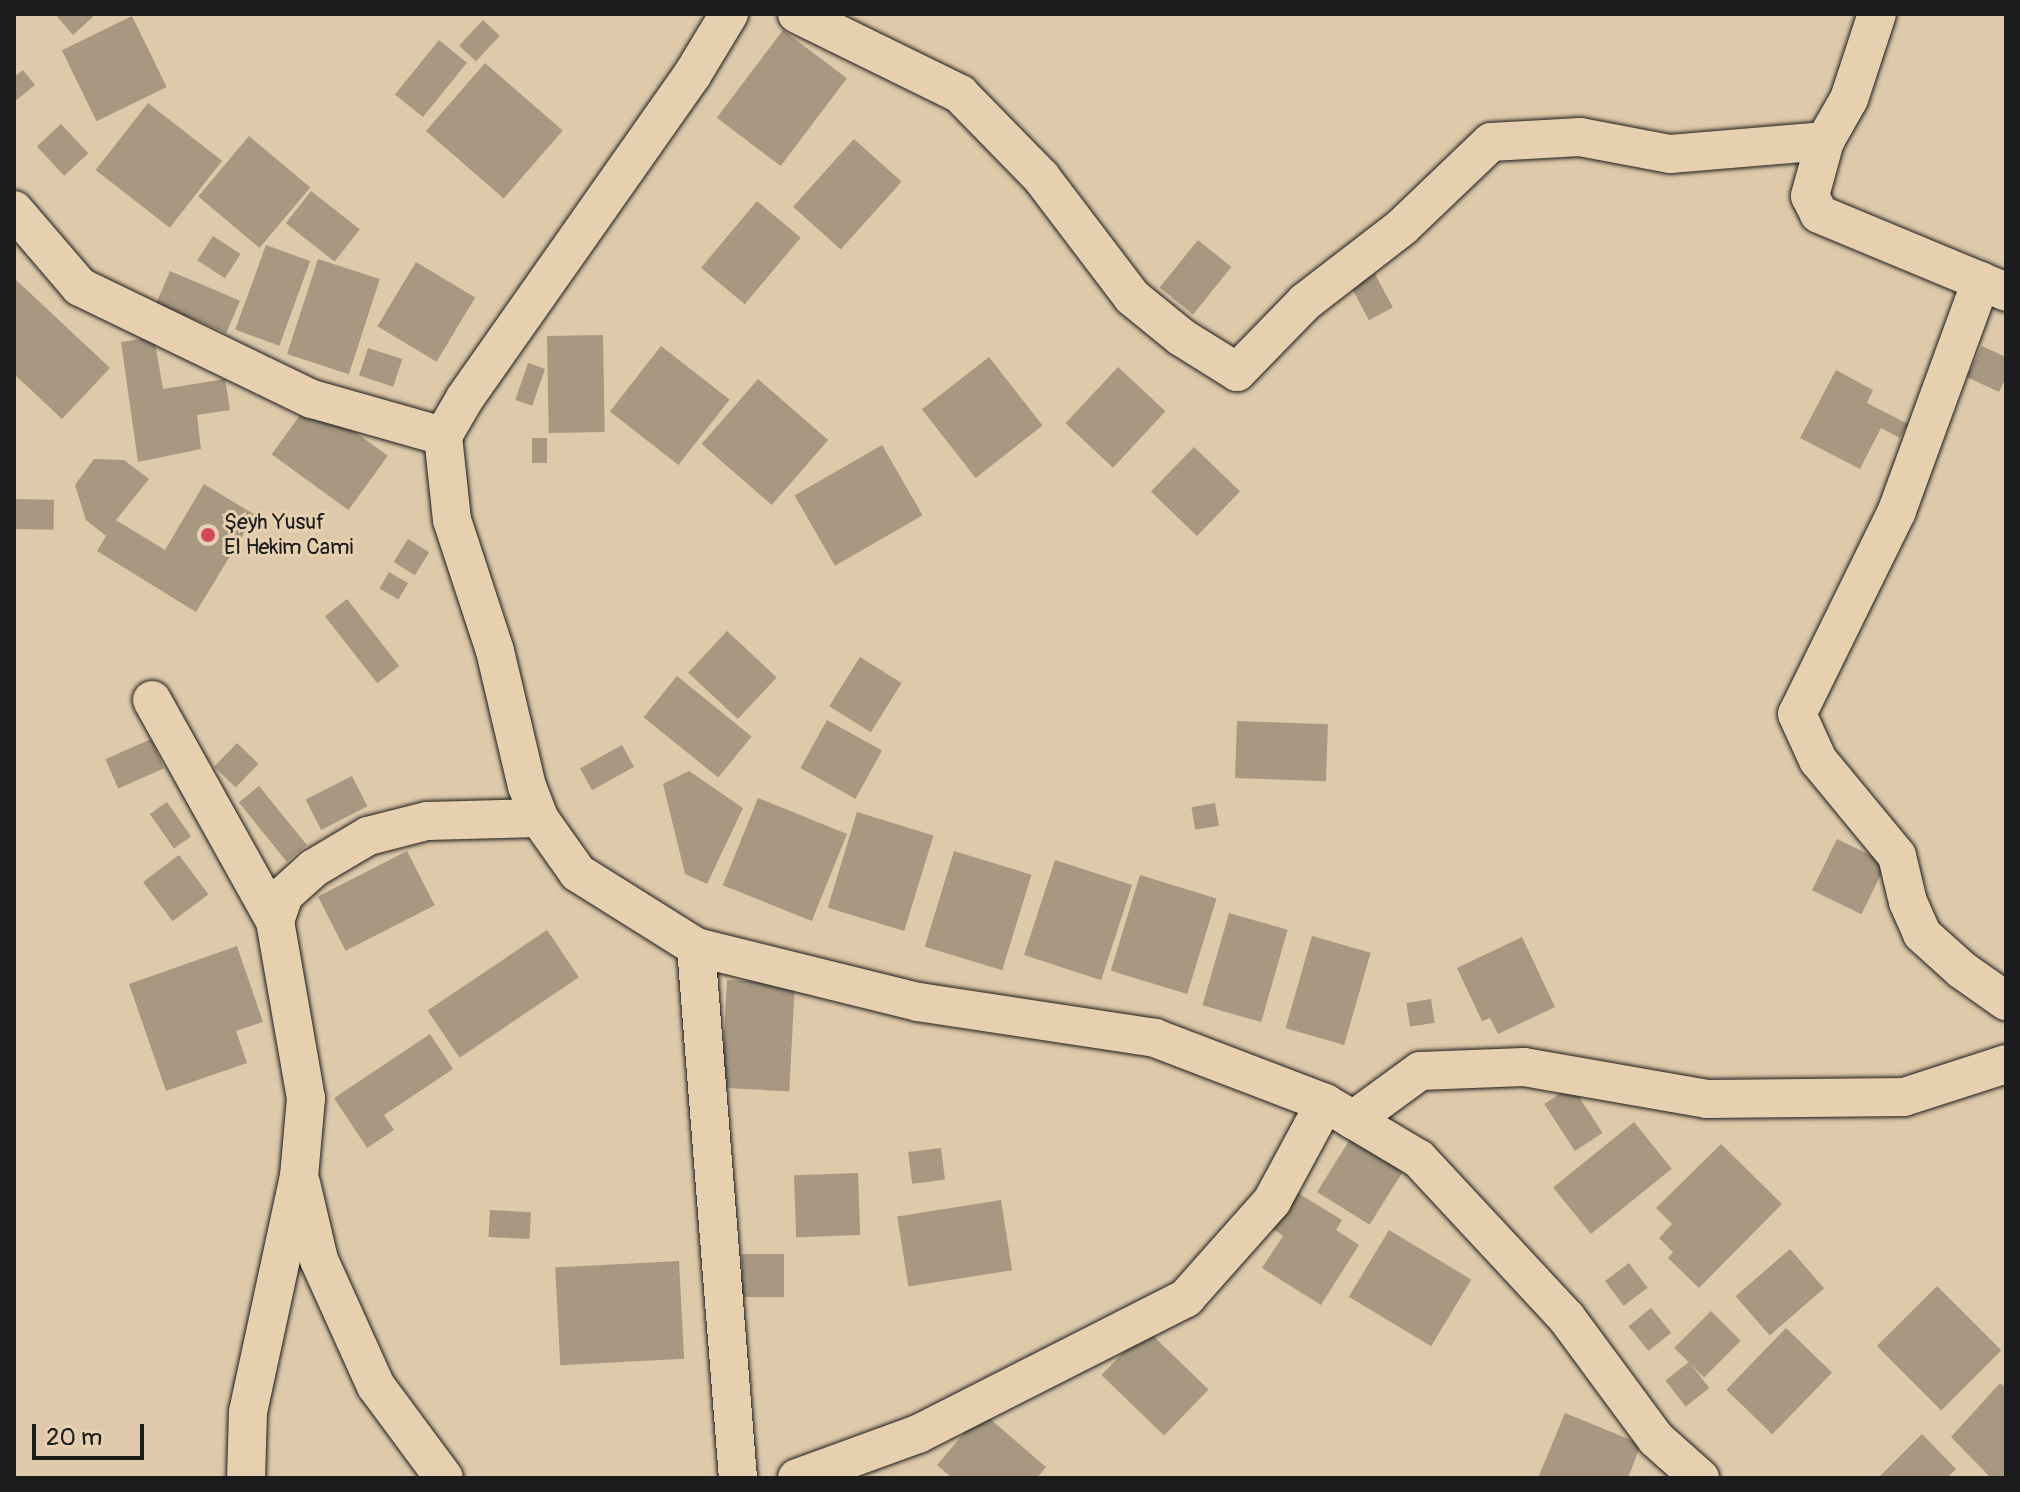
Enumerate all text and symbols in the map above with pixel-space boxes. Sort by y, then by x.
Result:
place label: Şeyh Yusuf El Hekim Cami [224,509,353,560]
marker: Şeyh Yusuf El Hekim Cami [199,526,217,544]
scale bar [36,1408,148,1458]
text: 20 m [46,1423,102,1452]

